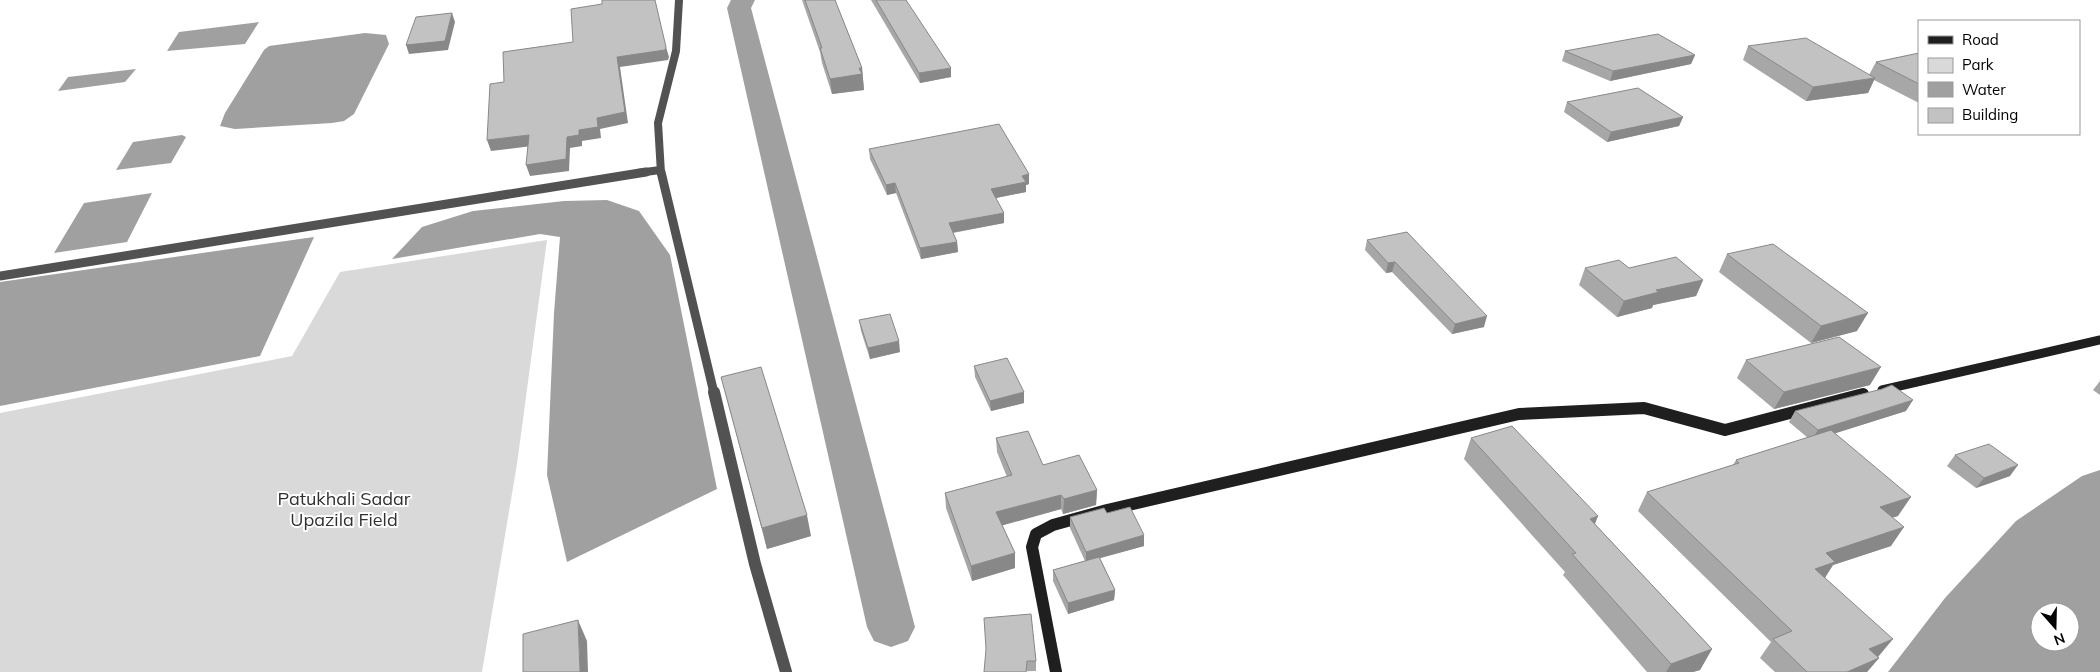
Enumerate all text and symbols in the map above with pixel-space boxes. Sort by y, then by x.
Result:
legend [1918,20,2080,135]
text: Road [1962,30,1999,49]
text: Park [1962,55,1994,74]
text: Water [1962,80,2006,99]
text: Building [1962,105,2018,124]
park label: Patukhali Sadar Upazila Field [278,487,411,531]
north arrow [2030,602,2080,652]
text: N [2051,629,2067,649]

